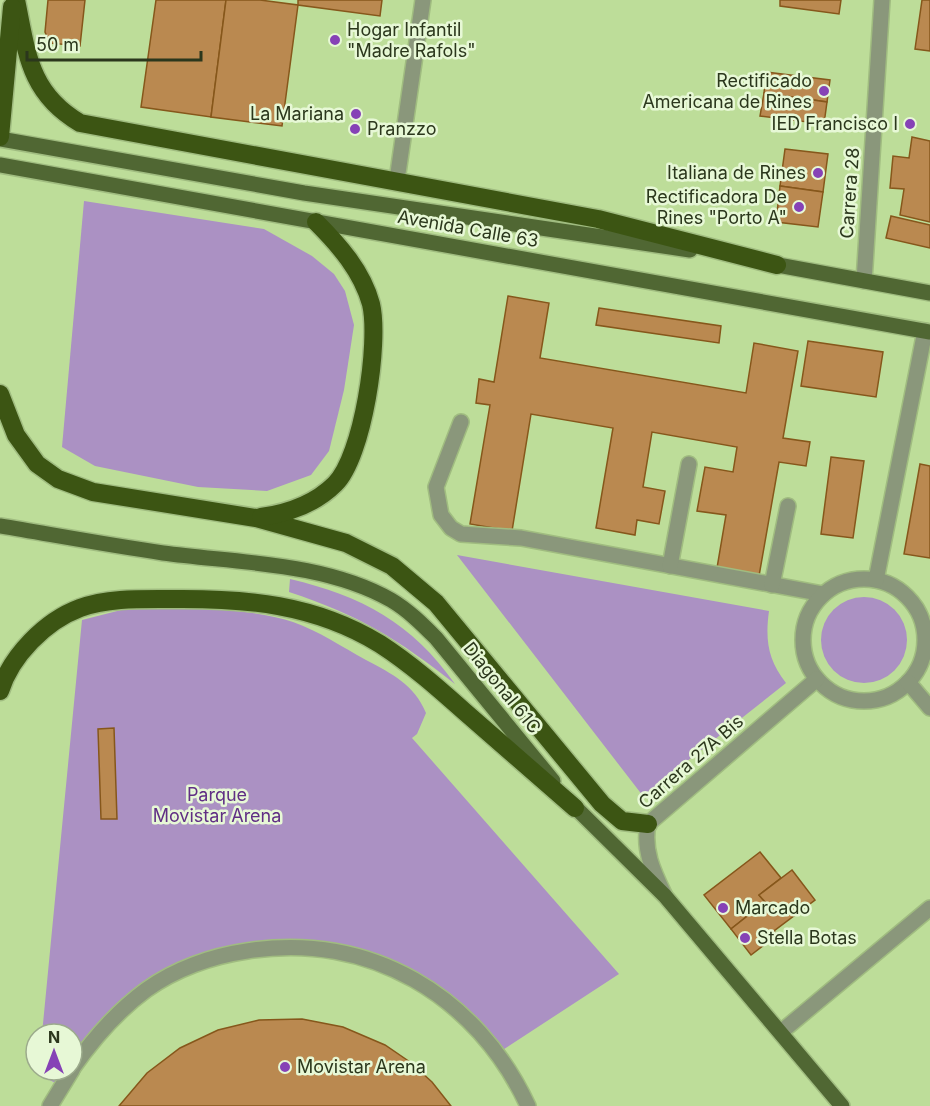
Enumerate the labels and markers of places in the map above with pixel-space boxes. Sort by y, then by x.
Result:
place label: Hogar Infantil "Madre Rafols" [347,19,476,61]
marker: Hogar Infantil "Madre Rafols" [328,33,342,47]
place label: Rectificado Americana de Rines [642,70,812,112]
marker: Rectificado Americana de Rines [817,84,831,98]
place label: La Mariana [250,103,344,124]
marker: La Mariana [349,107,363,121]
place label: IED Francisco I [772,113,898,134]
marker: IED Francisco I [903,117,917,131]
place label: Pranzzo [367,118,436,139]
marker: Pranzzo [348,122,362,136]
place label: Italiana de Rines [667,162,806,183]
marker: Italiana de Rines [811,166,825,180]
place label: Rectificadora De Rines "Porto A" [646,186,787,228]
marker: Rectificadora De Rines "Porto A" [792,200,806,214]
place label: Marcado [735,897,810,918]
marker: Marcado [716,901,730,915]
place label: Stella Botas [757,927,857,948]
marker: Stella Botas [738,931,752,945]
place label: Movistar Arena [297,1056,426,1077]
marker: Movistar Arena [278,1060,292,1074]

